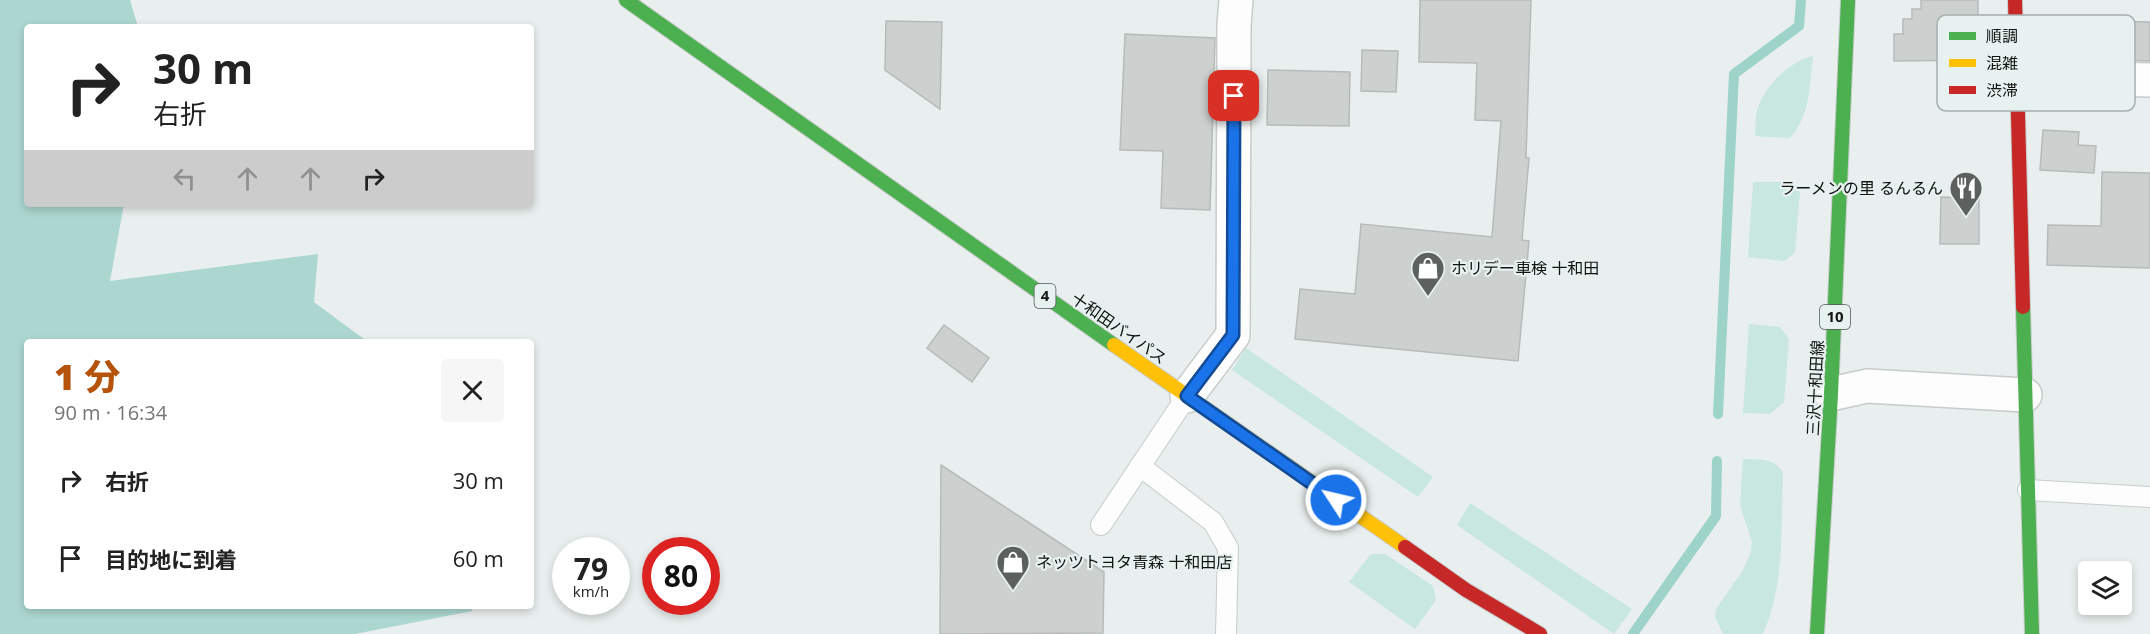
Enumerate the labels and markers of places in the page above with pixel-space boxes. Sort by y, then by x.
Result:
pin [1208,70,1259,121]
restaurant icon: ラーメンの里 るんるん [1948,170,1984,217]
place label: ラーメンの里 るんるん [1779,177,1943,199]
shop icon: ホリデー車検 十和田 [1410,250,1446,297]
place label: ホリデー車検 十和田 [1451,257,1599,279]
shop icon: ネッツトヨタ青森 十和田店 [995,544,1031,591]
place label: ネッツトヨタ青森 十和田店 [1036,551,1232,573]

